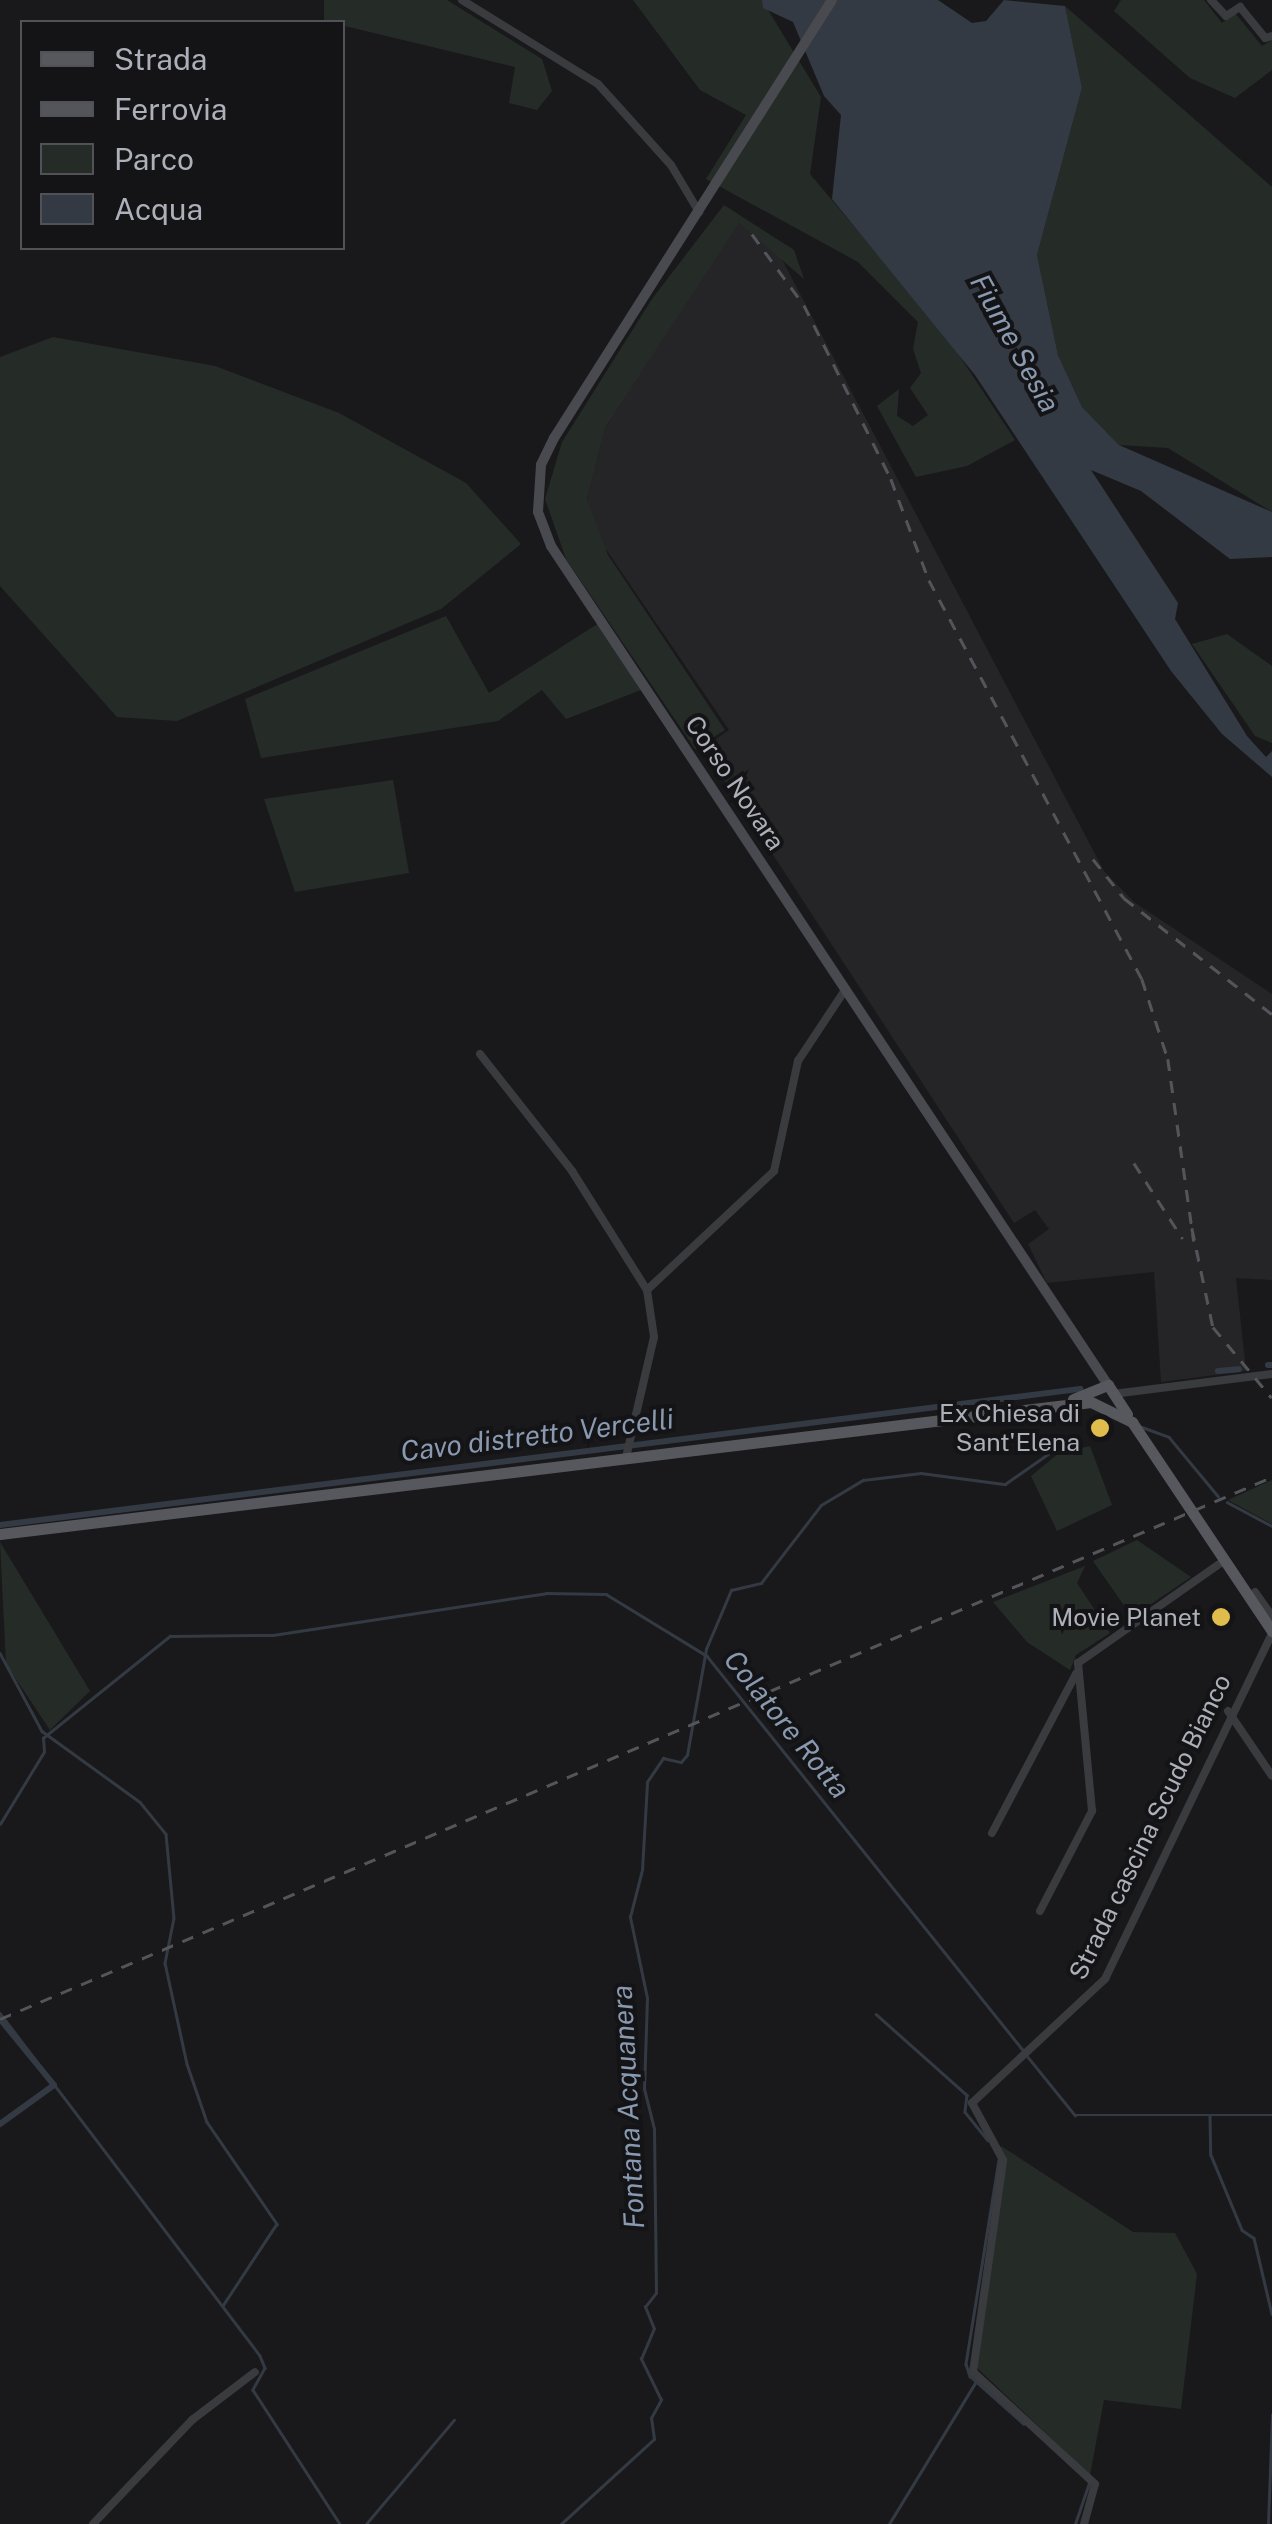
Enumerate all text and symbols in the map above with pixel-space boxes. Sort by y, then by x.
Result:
legend [20,20,345,250]
text: Strada [114,41,207,77]
text: Ferrovia [114,91,227,127]
text: Parco [114,141,194,177]
text: Acqua [114,191,203,227]
water label: Fiume Sesia [963,268,1067,418]
street label: Corso Novara [679,710,791,856]
place label: Ex Chiesa di Sant'Elena [939,1399,1080,1458]
water label: Cavo distretto Vercelli [398,1401,676,1469]
marker: Ex Chiesa di Sant'Elena [1089,1417,1111,1439]
place label: Movie Planet [1051,1602,1201,1632]
marker: Movie Planet [1210,1606,1232,1628]
water label: Colatore Rotta [717,1643,857,1805]
street label: Strada cascina Scudo Bianco [1063,1669,1237,1985]
water label: Fontana Acquanera [605,1984,651,2230]

